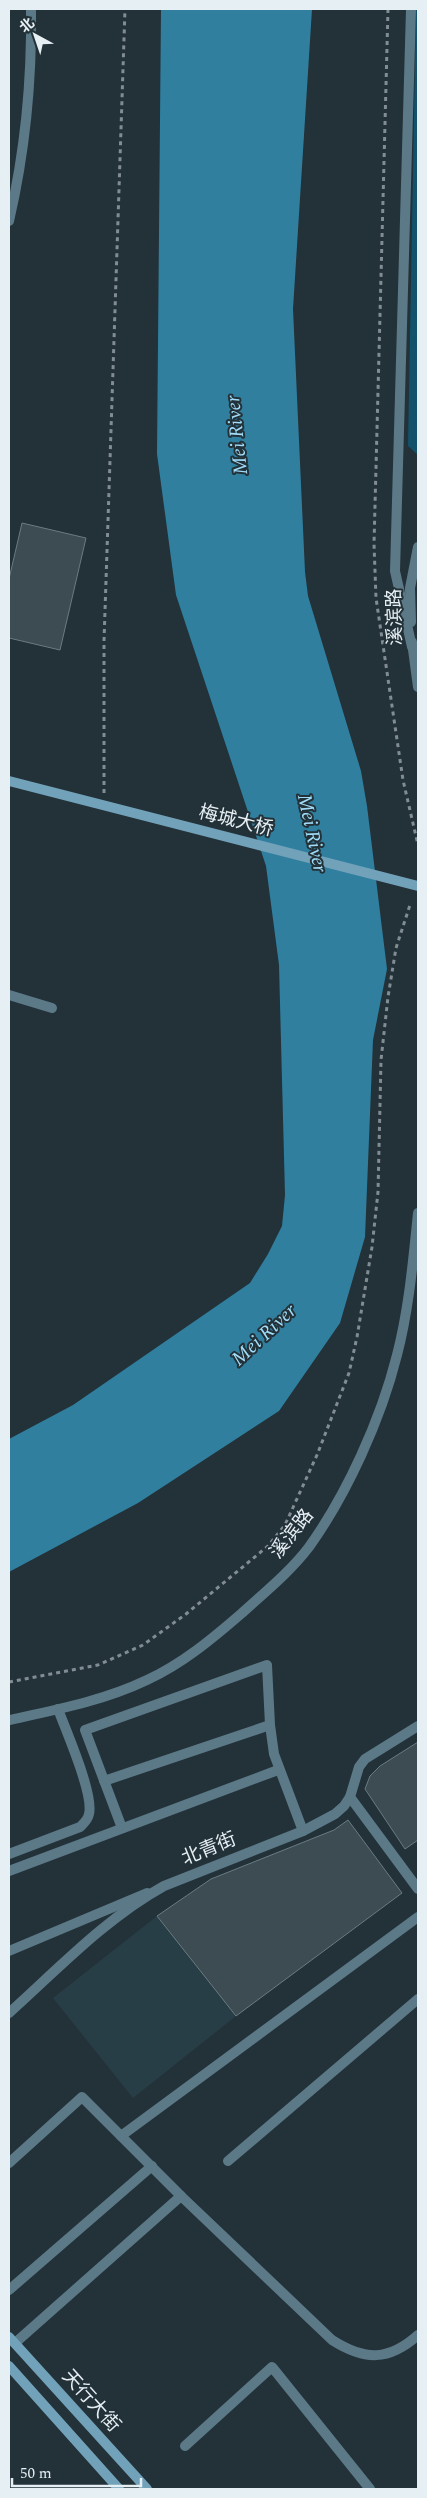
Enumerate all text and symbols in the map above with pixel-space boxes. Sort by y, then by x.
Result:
north arrow [10,10,60,60]
text: 北 [15,13,39,38]
water label: Mei River [218,393,256,476]
street label: 溪滨路 [380,588,410,646]
water label: Mei River [289,791,335,876]
street label: 梅城大桥 [196,798,276,844]
water label: Mei River [225,1296,304,1373]
street label: 溪滨路 [263,1503,321,1565]
street label: 北青街 [177,1825,241,1873]
street label: 天行大街 [55,2363,127,2439]
scale bar [12,2456,141,2488]
text: 50 m [20,2462,52,2485]

